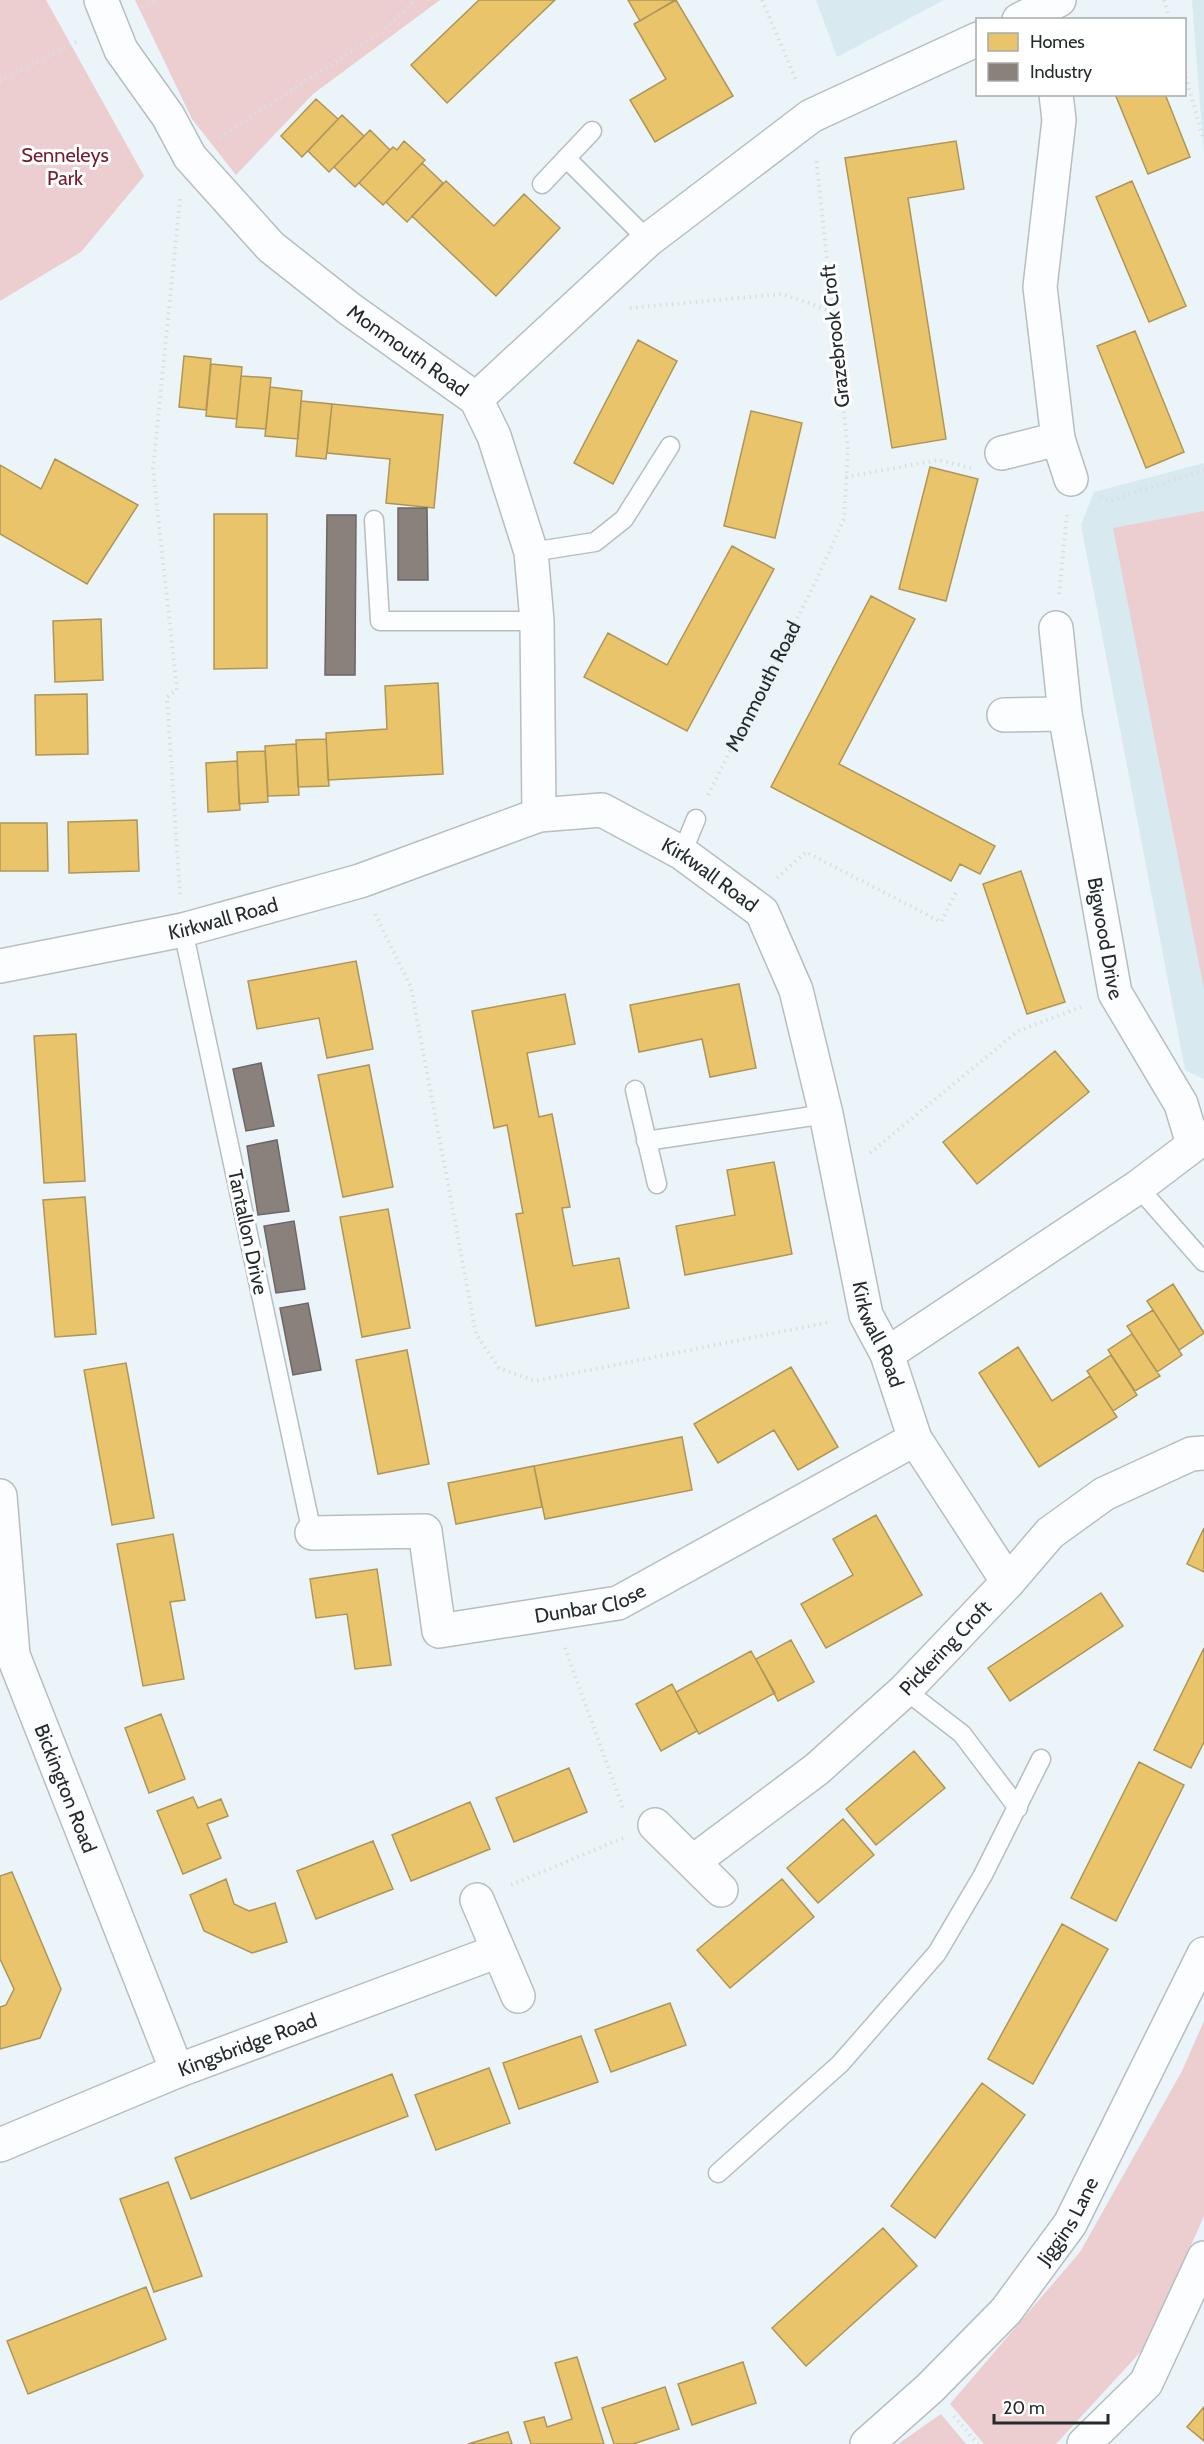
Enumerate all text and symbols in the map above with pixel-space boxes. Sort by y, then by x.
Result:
legend [976,18,1186,96]
text: Homes [1030,31,1085,53]
text: Industry [1030,61,1092,83]
park label: Senneleys Park [21,143,109,190]
street label: Grazebrook Croft [816,263,854,409]
street label: Monmouth Road [343,299,473,402]
street label: Monmouth Road [720,617,806,755]
street label: Kirkwall Road [658,832,763,917]
street label: Bigwood Drive [1082,875,1128,1004]
street label: Kirkwall Road [166,892,281,945]
street label: Tantallon Drive [223,1167,273,1297]
street label: Kirkwall Road [848,1279,909,1390]
street label: Dunbar Close [533,1578,650,1628]
street label: Pickering Croft [894,1595,996,1700]
street label: Bickington Road [29,1721,102,1856]
street label: Kingsbridge Road [175,2008,320,2082]
street label: Jiggins Lane [1031,2173,1103,2270]
scale bar [994,2387,1108,2425]
text: 20 m [1003,2397,1045,2419]

